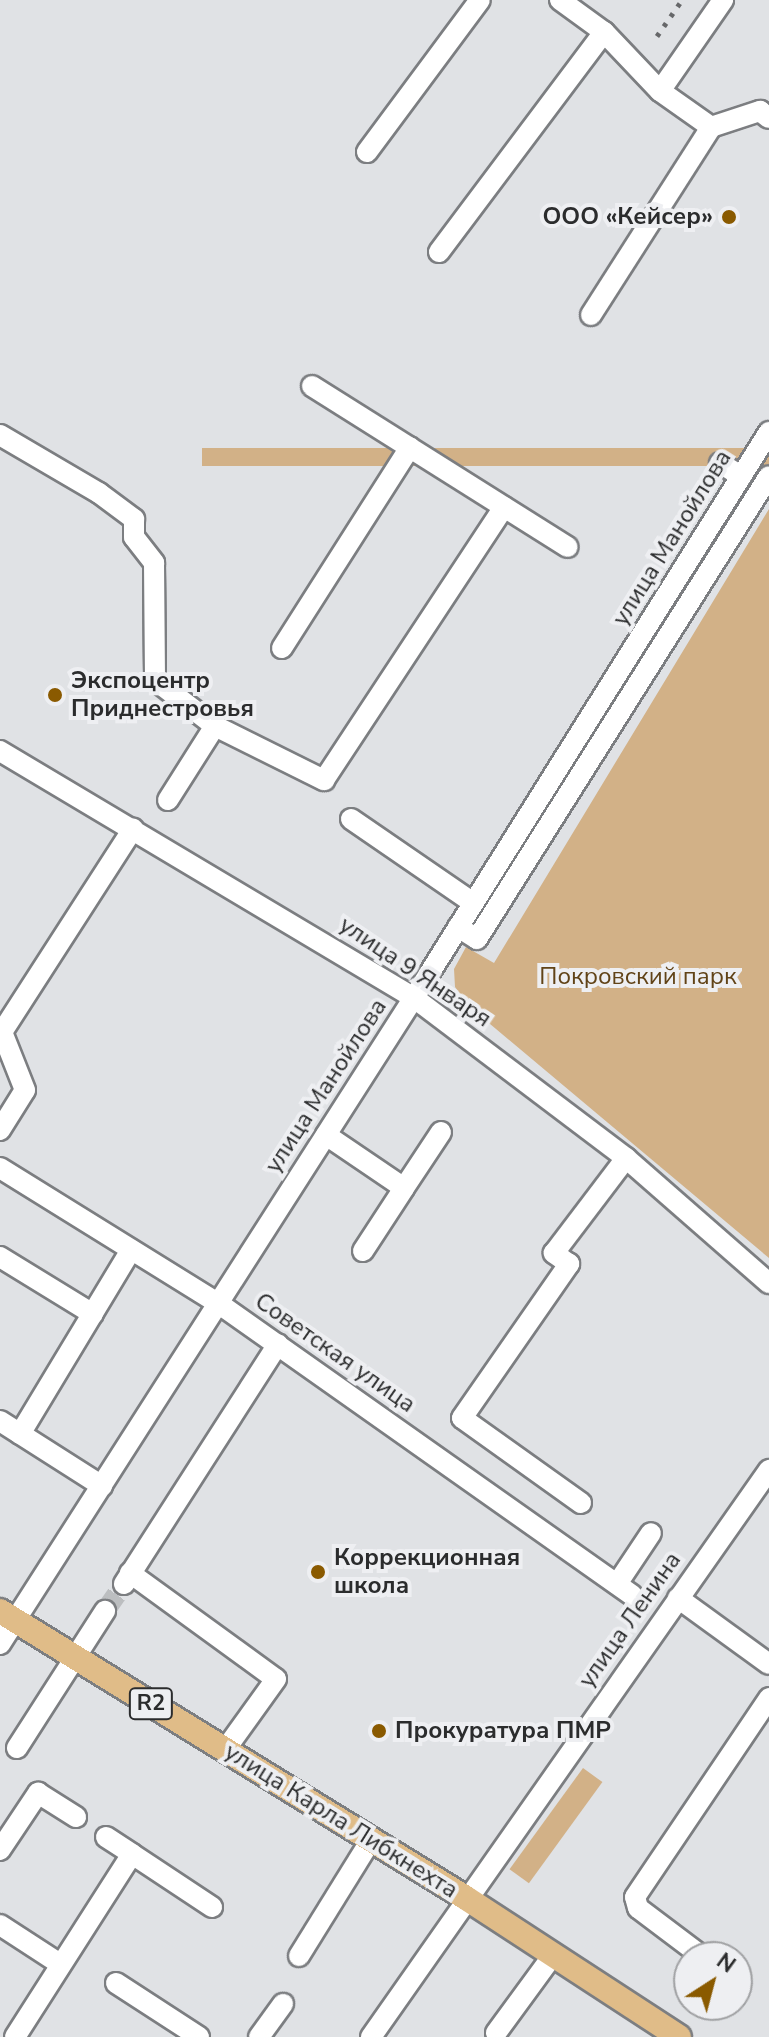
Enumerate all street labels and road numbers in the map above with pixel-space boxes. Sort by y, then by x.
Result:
street label: улица Манойлова [606,445,738,631]
street label: улица 9 Января [334,911,496,1033]
street label: улица Манойлова [259,994,393,1178]
street label: Советская улица [249,1287,421,1419]
street label: улица Ленина [573,1547,687,1693]
road number: R2 [127,1686,175,1722]
street label: улица Карла Либкнехта [219,1737,463,1905]

